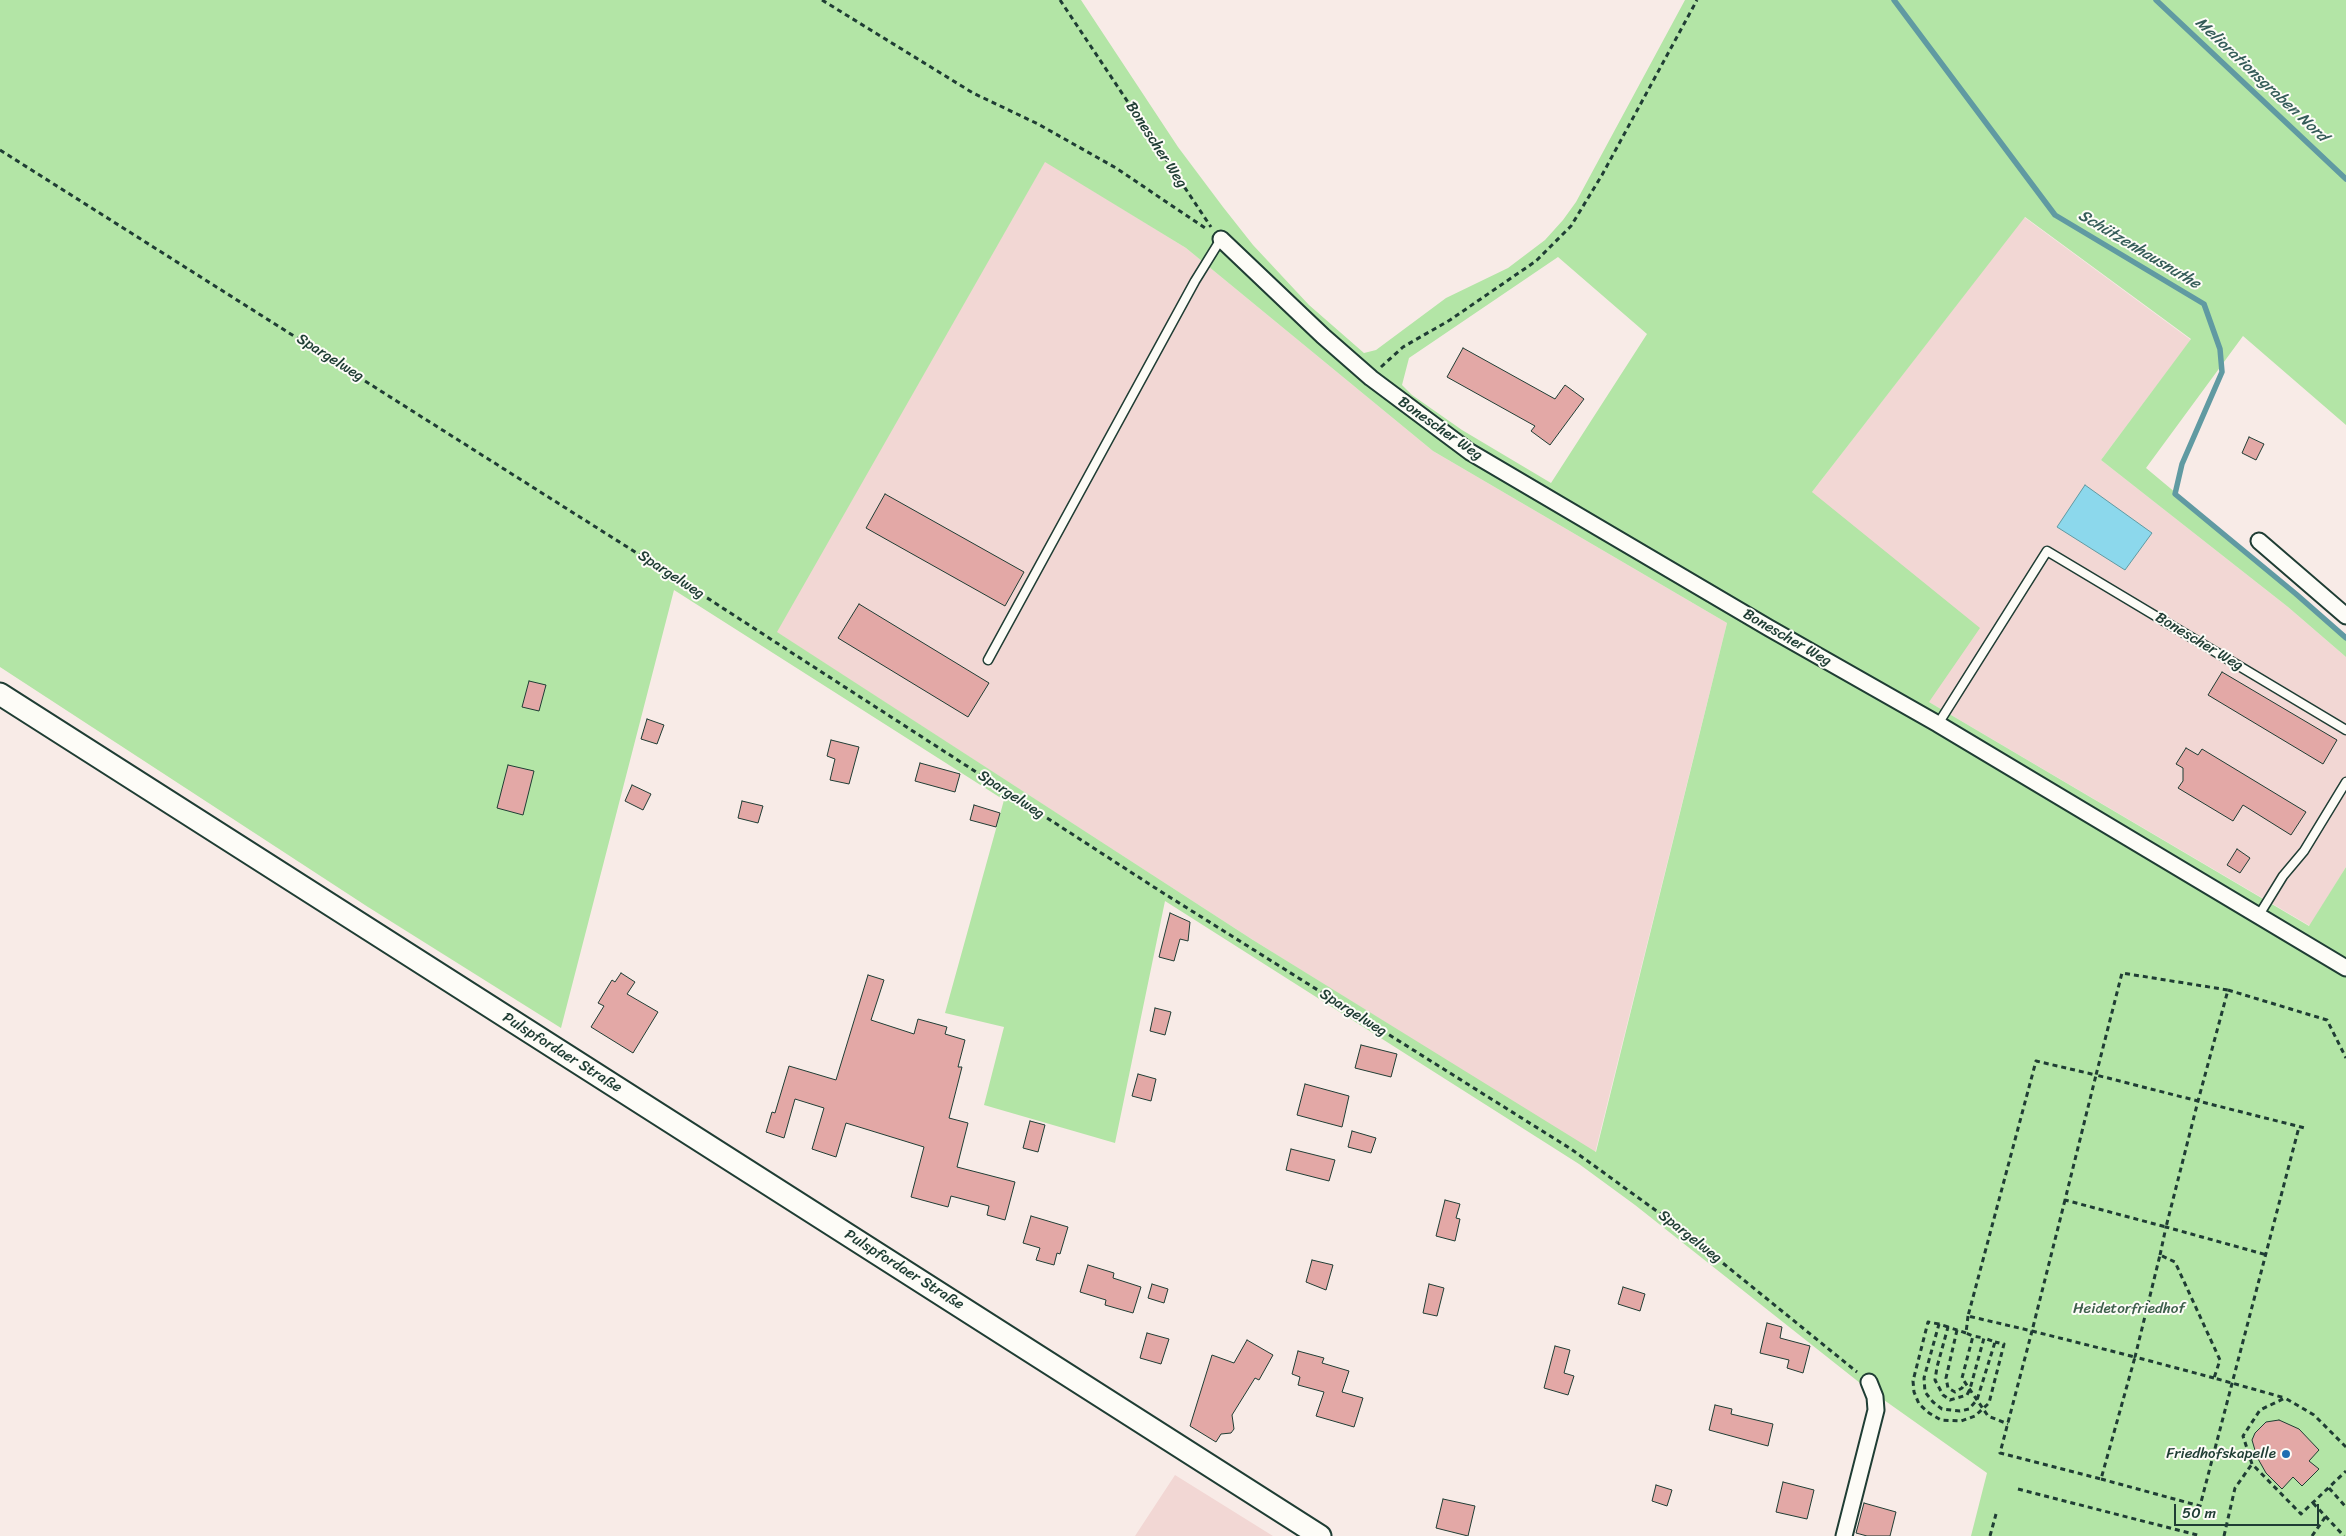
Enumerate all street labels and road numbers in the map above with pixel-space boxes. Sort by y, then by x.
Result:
street label: Bonescher Weg [1121,98,1191,192]
street label: Spargelweg [293,330,367,386]
street label: Bonescher Weg [1394,393,1486,465]
street label: Spargelweg [634,547,708,603]
street label: Bonescher Weg [1740,605,1834,671]
street label: Bonescher Weg [2152,609,2246,675]
street label: Spargelweg [974,767,1048,823]
street label: Spargelweg [1316,985,1390,1041]
street label: Pulspfordaer Straße [499,1009,625,1097]
street label: Spargelweg [1655,1207,1725,1267]
street label: Pulspfordaer Straße [841,1226,967,1314]

